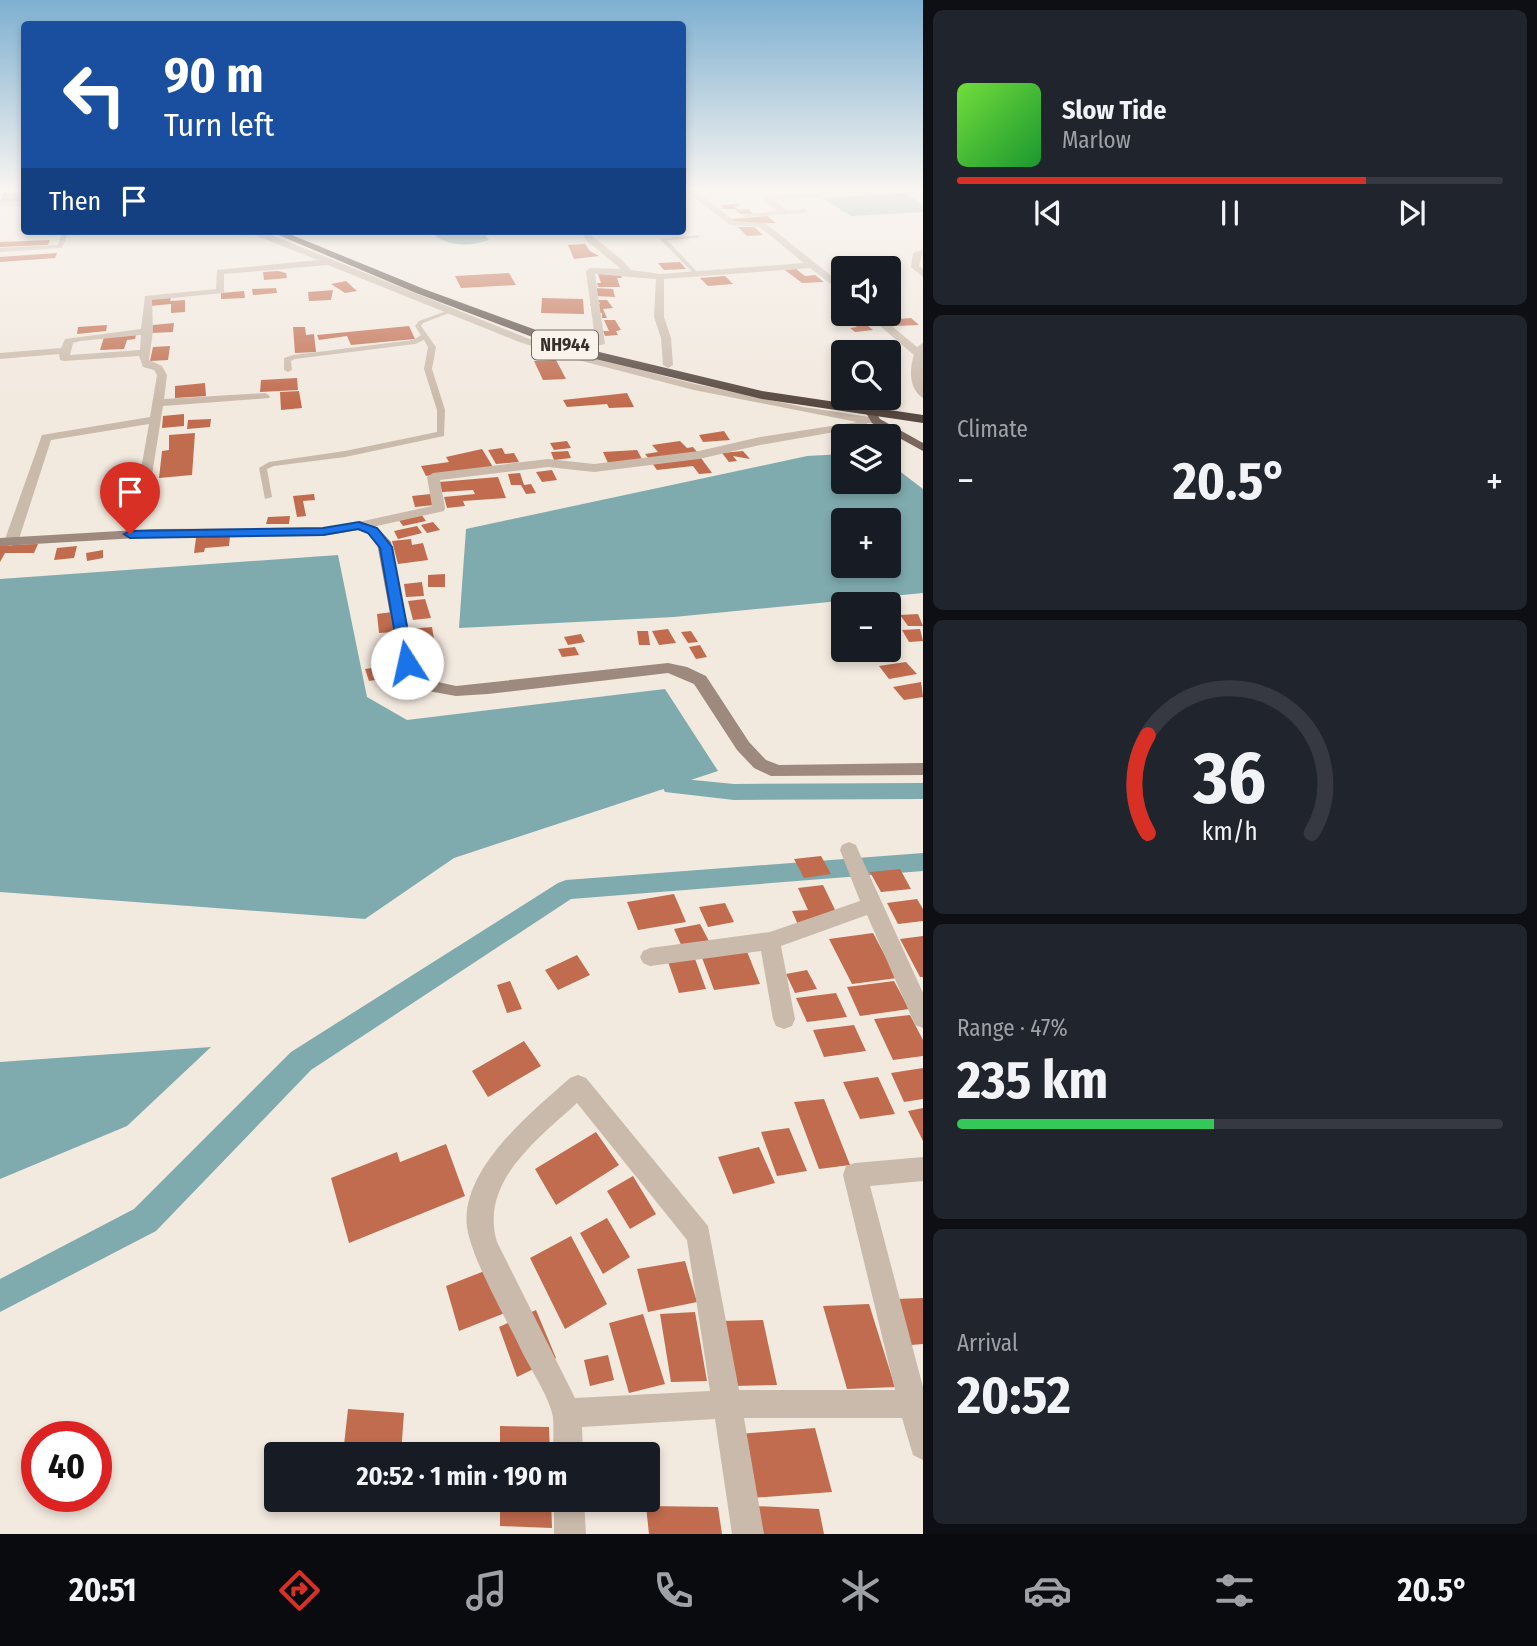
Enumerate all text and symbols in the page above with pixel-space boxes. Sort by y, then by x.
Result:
text: 90 m [164,46,264,105]
icon: left [49,49,140,140]
text: Slow Tide [1062,95,1166,126]
text: Turn left [164,106,274,144]
text: Marlow [1062,126,1131,154]
icon: arrive [115,182,153,220]
text: Then [49,186,101,217]
icon: previous [1029,194,1067,232]
icon: pause [1211,194,1249,232]
icon: next [1393,194,1431,232]
map controls [831,256,901,662]
button: sound [831,256,901,326]
road number: NH944 [532,330,598,360]
button: search [831,340,901,410]
text: Climate [957,415,1028,443]
button: layers [831,424,901,494]
text: 20.5° [1173,450,1287,513]
text: − [957,458,974,504]
text: + [1486,458,1503,504]
pin [100,462,160,534]
icon: arrive [111,473,149,511]
button: + [831,508,901,578]
button: − [831,592,901,662]
position arrow [370,626,444,700]
text: 36 [1193,735,1266,822]
text: km/h [1202,817,1258,847]
text: Range · 47% [957,1014,1068,1042]
text: 235 km [957,1049,1108,1112]
text: Arrival [957,1329,1018,1357]
text: 20:52 [957,1364,1071,1427]
speed limit sign: 40 [21,1421,112,1512]
text: 20:52 · 1 min · 190 m [357,1461,567,1492]
icon: directions [275,1566,324,1615]
icon: music [462,1566,511,1615]
icon: phone [649,1566,698,1615]
icon: climate [836,1566,885,1615]
icon: car [1023,1566,1072,1615]
icon: filters [1210,1566,1259,1615]
text: 20:51 [69,1571,136,1609]
text: 20.5° [1398,1571,1468,1609]

